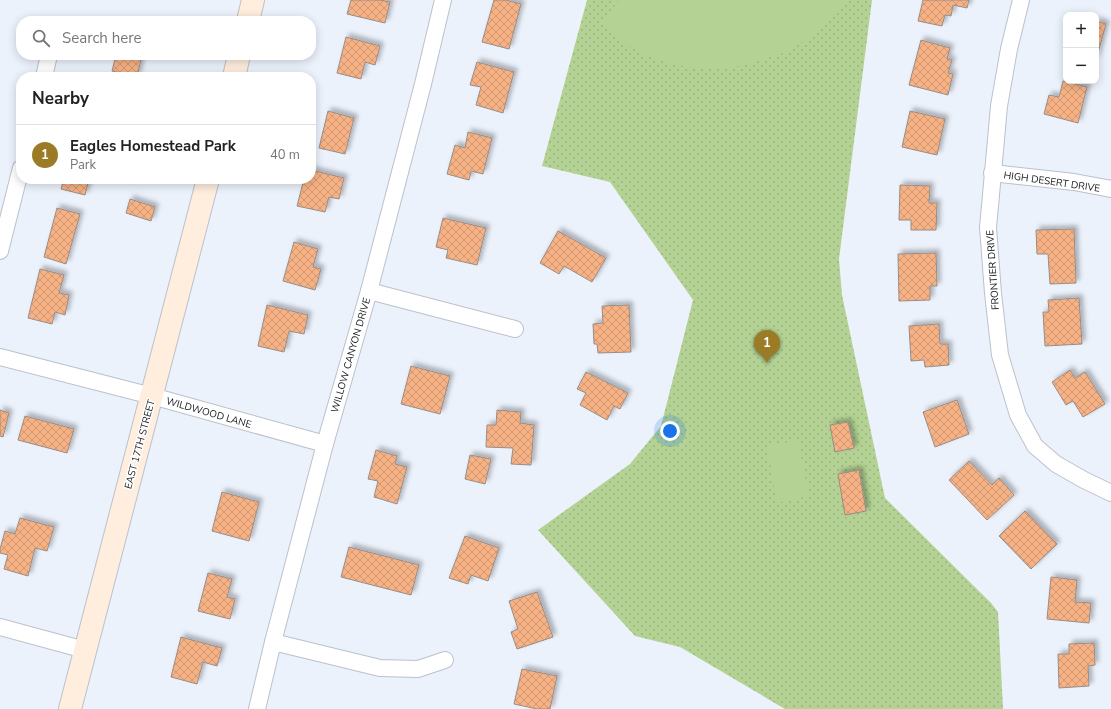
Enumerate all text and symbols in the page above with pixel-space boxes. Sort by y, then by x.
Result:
map controls [1063,12,1099,84]
button: + [1063,12,1099,48]
search box [16,16,316,60]
icon: search [30,27,52,49]
text: Search here [62,28,142,48]
button: − [1063,48,1099,84]
text: Nearby [32,87,89,110]
text: Eagles Homestead Park [70,136,236,156]
text: 1 [41,146,49,164]
text: 40 m [270,146,300,164]
text: Park [70,156,96,174]
street label: HIGH DESERT DRIVE [1003,168,1101,196]
street label: FRONTIER DRIVE [983,229,1003,310]
street label: WILLOW CANYON DRIVE [328,296,374,414]
pin: 1 [754,330,780,363]
street label: WILDWOOD LANE [164,394,253,432]
street label: EAST 17TH STREET [121,398,159,490]
your location [660,421,680,441]

